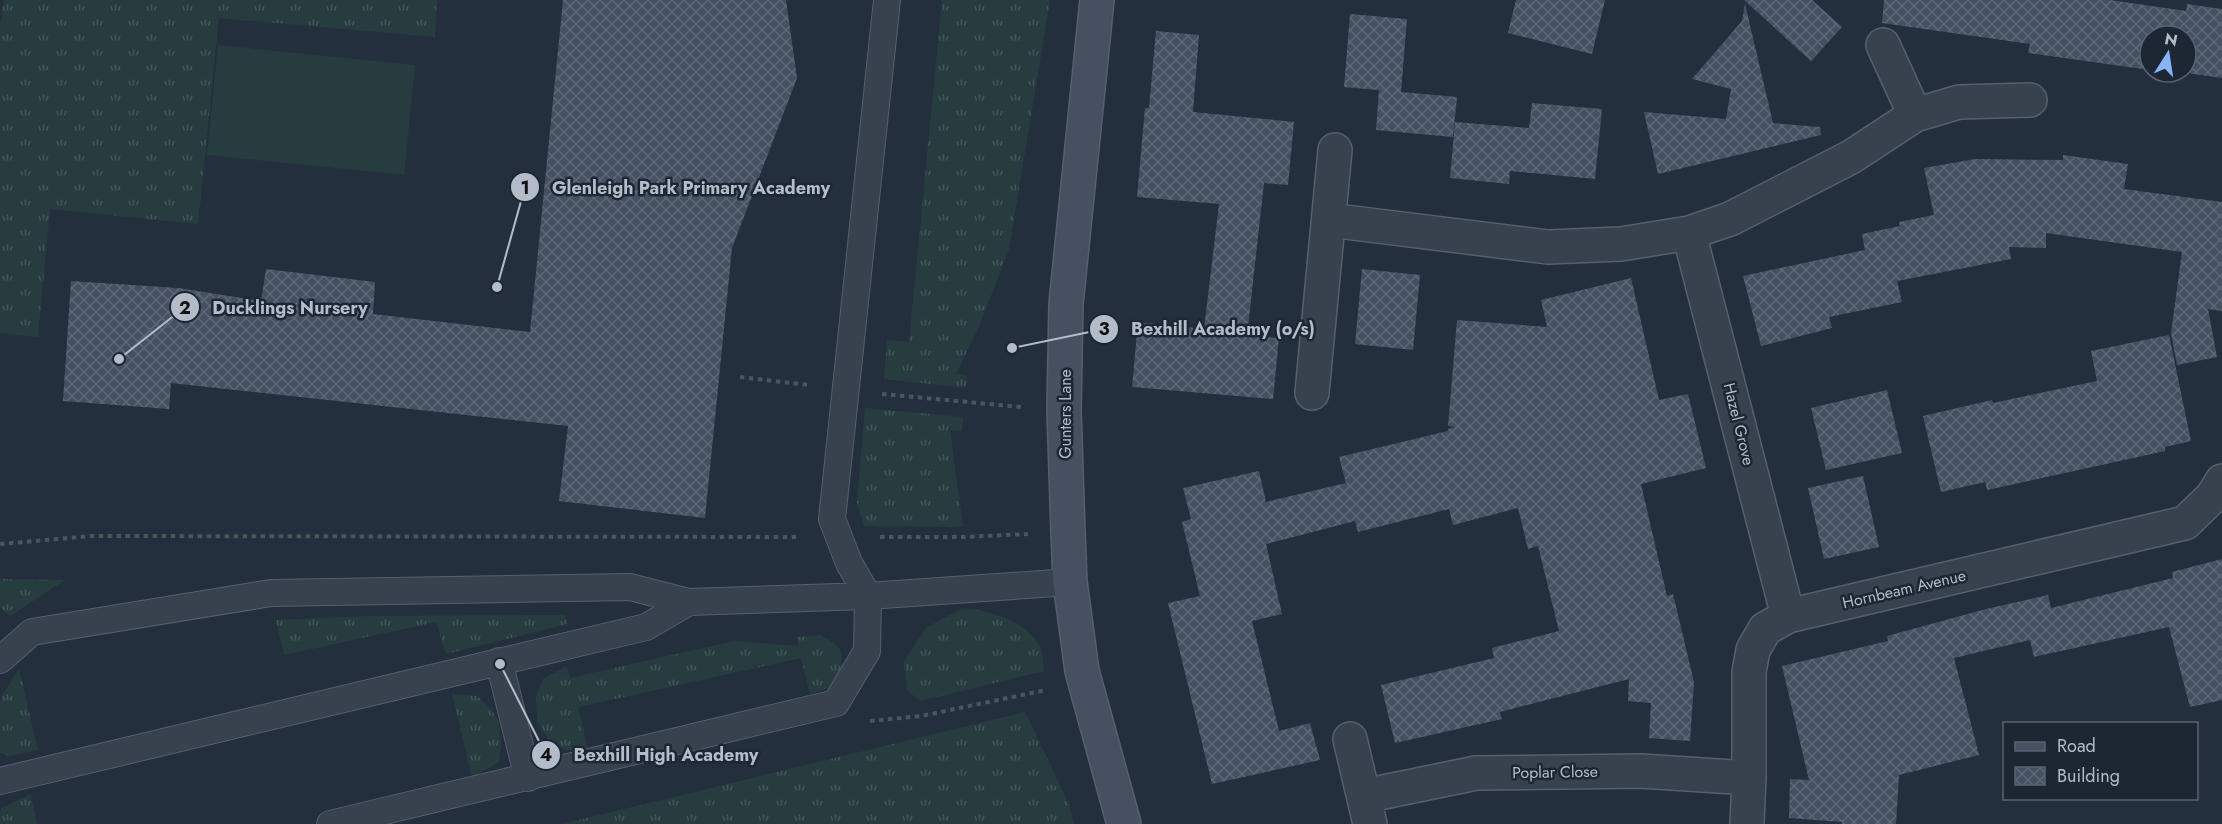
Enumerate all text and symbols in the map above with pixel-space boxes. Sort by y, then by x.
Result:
north arrow [2138,24,2198,84]
text: N [2162,27,2180,52]
callout: Glenleigh Park Primary Academy [510,169,842,205]
text: 1 [520,175,530,201]
text: Glenleigh Park Primary Academy [552,175,831,201]
callout: Ducklings Nursery [170,289,380,325]
text: 2 [179,295,191,321]
text: Ducklings Nursery [212,295,368,321]
callout: Bexhill Academy (o/s) [1089,311,1327,347]
text: 3 [1098,316,1110,342]
text: Bexhill Academy (o/s) [1131,316,1315,342]
street label: Gunters Lane [1054,369,1077,459]
street label: Hazel Grove [1718,380,1760,468]
street label: Hornbeam Avenue [1840,564,1968,614]
legend [2003,722,2198,800]
text: Road [2057,733,2096,759]
callout: Bexhill High Academy [531,737,770,773]
text: 4 [540,742,552,768]
text: Bexhill High Academy [574,742,759,768]
street label: Poplar Close [1512,760,1598,784]
text: Building [2057,763,2120,789]

